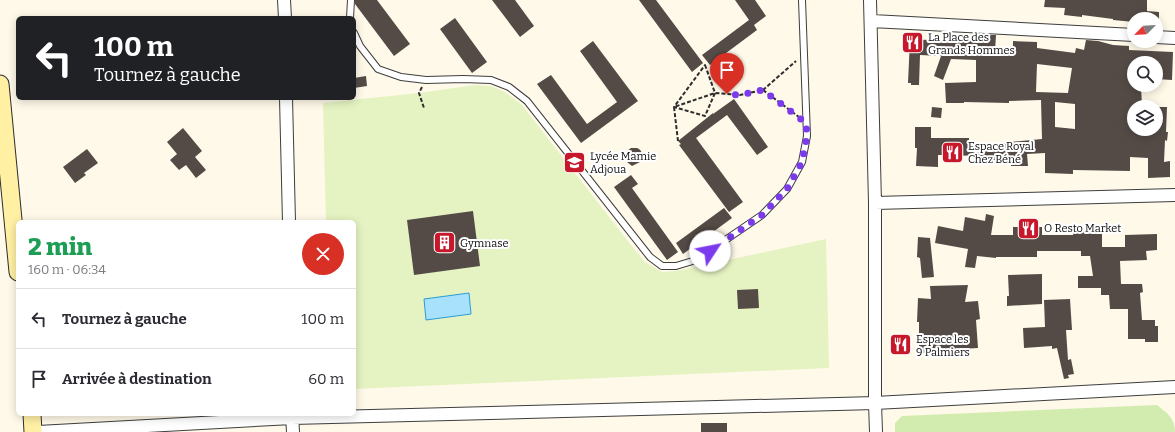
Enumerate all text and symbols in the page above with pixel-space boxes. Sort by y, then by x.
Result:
north arrow [1127,12,1163,48]
map controls [1127,12,1163,136]
text: 100 m [94,30,173,63]
restaurant icon: La Place des Grands Hommes [900,30,926,56]
place label: La Place des Grands Hommes [928,31,1015,57]
icon: left [28,32,80,84]
pin [710,53,744,94]
button: search [1127,56,1163,92]
icon: arrive [716,59,738,81]
text: Tournez à gauche [94,64,241,86]
button: layers [1127,100,1163,136]
restaurant icon: Espace Royal Chez Béné [940,139,966,165]
place label: Espace Royal Chez Béné [968,140,1034,166]
school or university icon: Lycée Mamie Adjoua [562,149,588,175]
place label: Lycée Mamie Adjoua [590,150,656,176]
restaurant icon: O Resto Market [1016,215,1042,241]
place label: O Resto Market [1044,222,1121,235]
building icon: Gymnase [431,230,457,256]
position arrow [689,230,731,272]
text: 2 min [28,233,92,261]
button: close [302,233,344,275]
place label: Gymnase [460,237,508,250]
text: 160 m · 06:34 [28,262,106,277]
icon: left [28,308,50,330]
text: Tournez à gauche [62,310,187,328]
text: 100 m [301,310,344,328]
restaurant icon: Espace les 9 Palmiers [888,332,914,358]
place label: Espace les 9 Palmiers [916,333,970,359]
icon: arrive [28,368,50,390]
text: Arrivée à destination [62,370,212,388]
text: 60 m [308,370,344,388]

